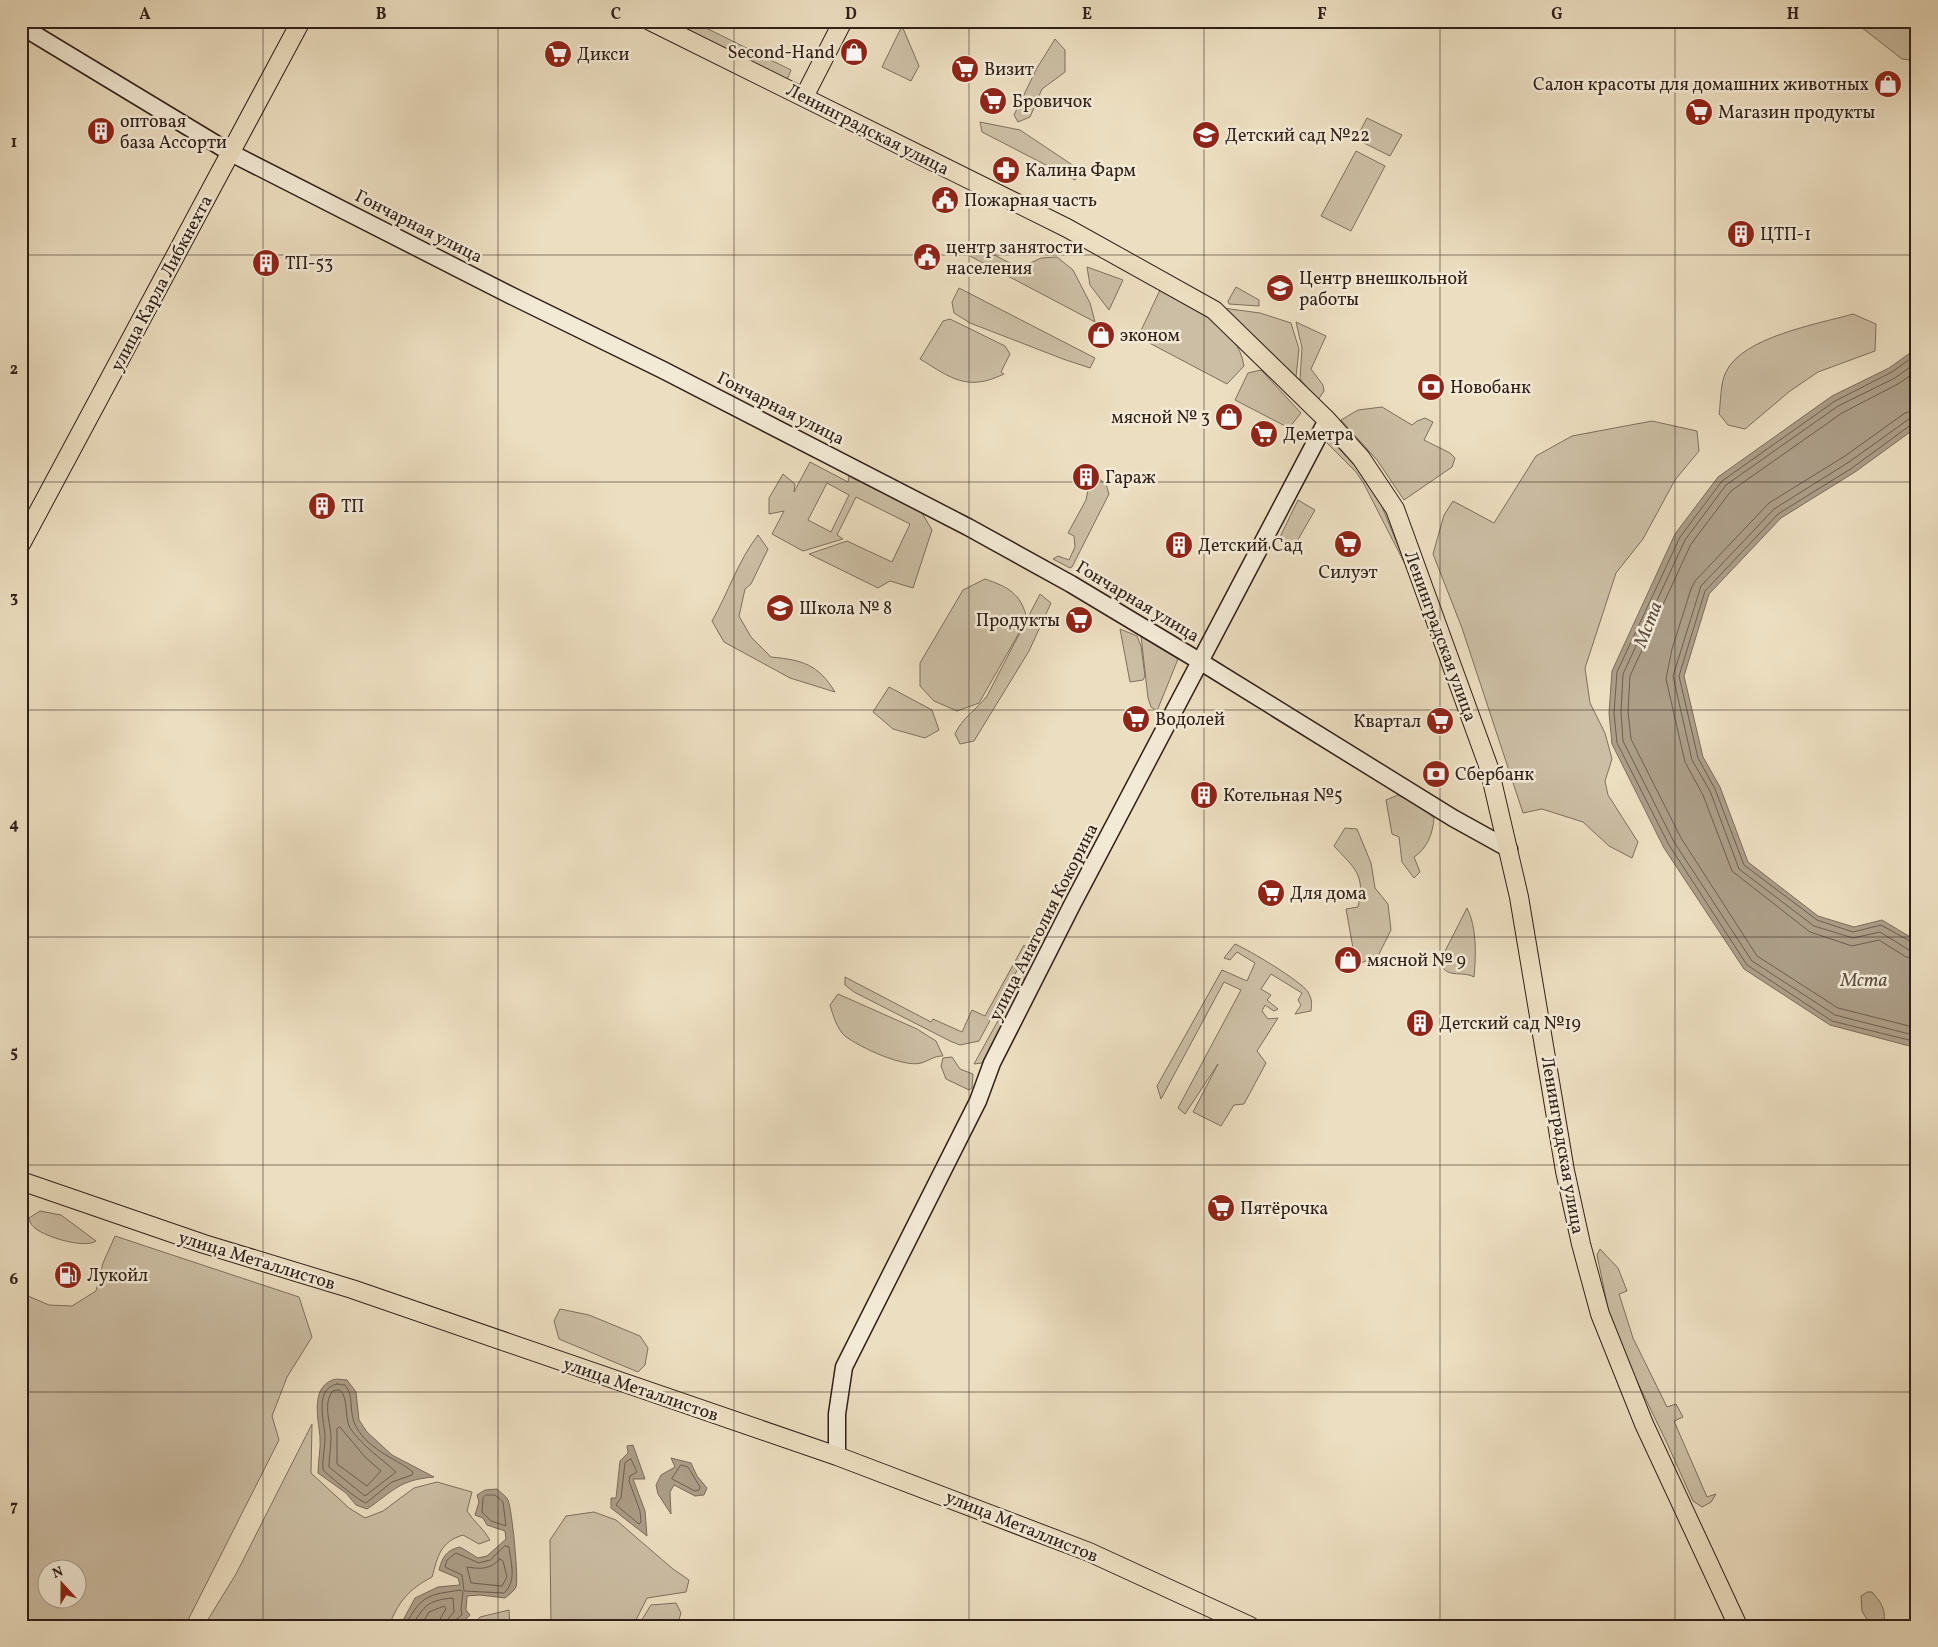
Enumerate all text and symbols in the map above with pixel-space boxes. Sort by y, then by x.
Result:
text: A [139,4,151,26]
text: B [376,4,387,26]
text: C [611,4,621,26]
text: D [845,4,857,26]
text: E [1082,4,1092,26]
text: F [1317,4,1327,26]
text: G [1551,4,1563,26]
text: H [1787,4,1799,26]
shop icon: Second-Hand [839,37,869,67]
supermarket icon: Дикси [543,39,573,69]
place label: Second-Hand [728,41,835,66]
place label: Дикси [577,43,629,68]
supermarket icon: Визит [950,54,980,84]
place label: Визит [984,58,1034,83]
shop icon: Салон красоты для домашних животных [1873,69,1903,99]
place label: Салон красоты для домашних животных [1533,73,1869,98]
street label: Ленинградская улица [781,78,953,182]
supermarket icon: Бровичок [978,86,1008,116]
place label: Бровичок [1012,90,1092,115]
supermarket icon: Магазин продукты [1684,97,1714,127]
place label: Магазин продукты [1718,101,1876,126]
place label: оптовая база Ассорти [120,110,227,156]
building icon: оптовая база Ассорти [86,116,116,146]
school or university icon: Детский сад №22 [1191,120,1221,150]
place label: Детский сад №22 [1225,124,1370,149]
text: 1 [11,132,17,154]
pharmacy icon: Калина Фарм [991,155,1021,185]
place label: Калина Фарм [1025,159,1136,184]
street label: Гончарная улица [350,184,487,270]
public building icon: Пожарная часть [930,185,960,215]
place label: Пожарная часть [964,189,1097,214]
street label: улица Карла Либкнехта [105,191,219,376]
building icon: ЦТП-1 [1726,219,1756,249]
place label: ЦТП-1 [1760,223,1811,248]
place label: центр занятости населения [946,236,1083,282]
public building icon: центр занятости населения [912,242,942,272]
building icon: ТП-53 [251,248,281,278]
place label: ТП-53 [285,252,333,277]
place label: Центр внешкольной работы [1299,267,1468,313]
school or university icon: Центр внешкольной работы [1265,273,1295,303]
shop icon: эконом [1086,320,1116,350]
place label: эконом [1120,324,1180,349]
text: 2 [10,359,18,381]
street label: Гончарная улица [712,366,849,452]
bank icon: Новобанк [1416,372,1446,402]
place label: Новобанк [1450,376,1531,401]
shop icon: мясной № 3 [1214,402,1244,432]
place label: мясной № 3 [1111,406,1210,431]
supermarket icon: Деметра [1249,419,1279,449]
place label: Деметра [1283,423,1354,448]
building icon: Гараж [1071,462,1101,492]
place label: Гараж [1105,466,1156,491]
building icon: ТП [307,491,337,521]
place label: ТП [341,495,364,520]
supermarket icon: Силуэт [1333,529,1363,559]
building icon: Детский Сад [1164,530,1194,560]
place label: Детский Сад [1198,534,1303,559]
street label: Ленинградская улица [1397,548,1482,725]
street label: Гончарная улица [1071,555,1204,649]
place label: Силуэт [1318,561,1378,586]
text: 3 [10,587,18,609]
school or university icon: Школа № 8 [765,593,795,623]
place label: Школа № 8 [799,597,892,622]
water label: Мста [1628,598,1669,652]
supermarket icon: Продукты [1064,605,1094,635]
place label: Продукты [976,609,1060,634]
supermarket icon: Водолей [1121,704,1151,734]
supermarket icon: Квартал [1425,706,1455,736]
place label: Водолей [1155,708,1225,733]
place label: Квартал [1353,710,1421,735]
bank icon: Сбербанк [1421,759,1451,789]
place label: Сбербанк [1455,763,1535,788]
building icon: Котельная №5 [1189,780,1219,810]
place label: Котельная №5 [1223,784,1343,809]
text: 4 [9,814,19,836]
street label: улица Анатолия Кокорина [983,819,1105,1026]
supermarket icon: Для дома [1256,878,1286,908]
place label: Для дома [1290,882,1367,907]
shop icon: мясной № 9 [1333,945,1363,975]
place label: мясной № 9 [1367,949,1466,974]
water label: Мста [1840,968,1887,994]
building icon: Детский сад №19 [1405,1008,1435,1038]
place label: Детский сад №19 [1439,1012,1581,1037]
text: 5 [10,1042,18,1064]
street label: Ленинградская улица [1534,1054,1589,1236]
supermarket icon: Пятёрочка [1206,1193,1236,1223]
place label: Пятёрочка [1240,1197,1328,1222]
street label: улица Металлистов [175,1226,338,1297]
fuel station icon: Лукойл [53,1260,83,1290]
place label: Лукойл [87,1264,148,1289]
text: 6 [10,1269,19,1291]
street label: улица Металлистов [559,1352,722,1429]
street label: улица Металлистов [941,1485,1102,1570]
text: 7 [10,1496,18,1518]
north arrow [38,1560,88,1610]
text: N [50,1563,66,1584]

